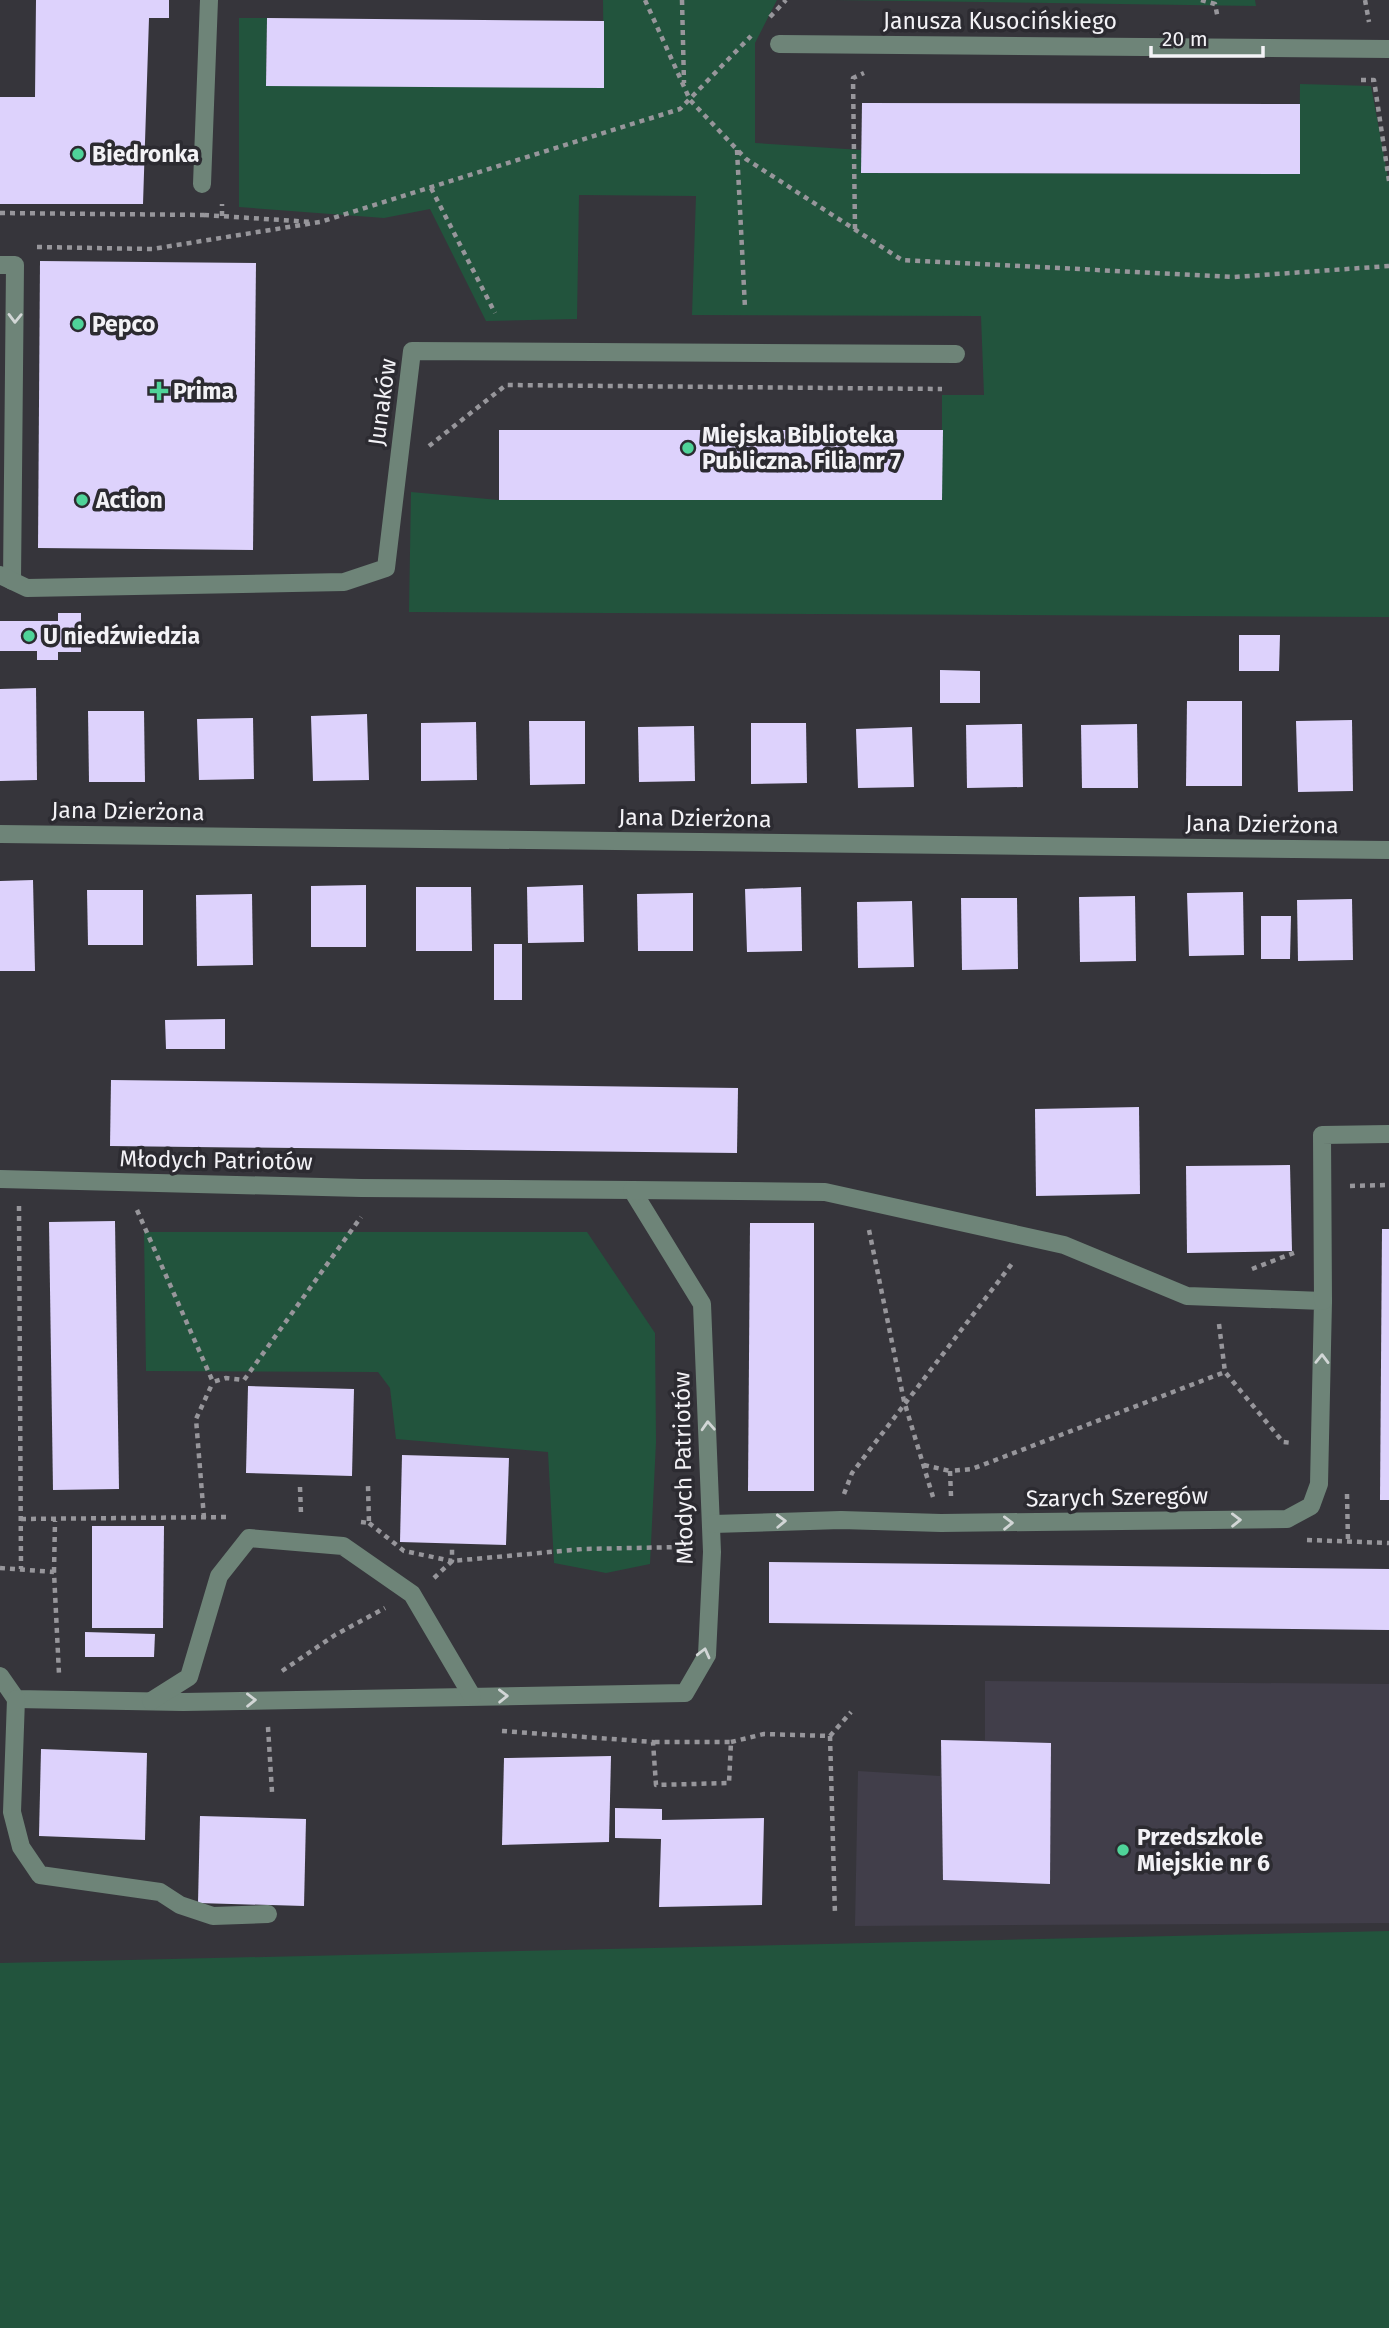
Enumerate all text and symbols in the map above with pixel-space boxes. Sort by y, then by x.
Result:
street label: Janusza Kusocińskiego [883,7,1117,35]
scale bar [1151,14,1263,58]
text: 20 m [1162,26,1208,52]
place label: Biedronka [92,140,199,168]
marker: Biedronka [70,146,86,162]
place label: Pepco [92,310,156,338]
one-way arrow [7,313,22,324]
marker: Pepco [70,316,86,332]
street label: Junaków [362,356,402,447]
place label: Prima [173,377,234,405]
marker: Prima [151,383,167,399]
place label: Miejska Biblioteka Publiczna. Filia nr 7 [702,421,901,475]
marker: Miejska Biblioteka Publiczna. Filia nr 7 [680,440,696,456]
place label: Action [95,486,163,514]
marker: Action [74,492,90,508]
place label: U niedźwiedzia [43,622,200,650]
marker: U niedźwiedzia [21,628,37,644]
street label: Jana Dzierżona [51,796,205,826]
street label: Jana Dzierżona [618,803,772,833]
street label: Jana Dzierżona [1185,809,1339,839]
street label: Młodych Patriotów [119,1144,313,1176]
one-way arrow [1314,1353,1330,1364]
street label: Młodych Patriotów [667,1371,699,1565]
one-way arrow [701,1421,716,1432]
street label: Szarych Szeregów [1026,1481,1209,1513]
one-way arrow [1231,1512,1241,1528]
one-way arrow [776,1514,787,1529]
one-way arrow [1003,1515,1014,1530]
one-way arrow [696,1647,710,1659]
one-way arrow [499,1688,509,1704]
one-way arrow [247,1692,257,1708]
place label: Przedszkole Miejskie nr 6 [1137,1823,1270,1877]
marker: Przedszkole Miejskie nr 6 [1115,1842,1131,1858]

